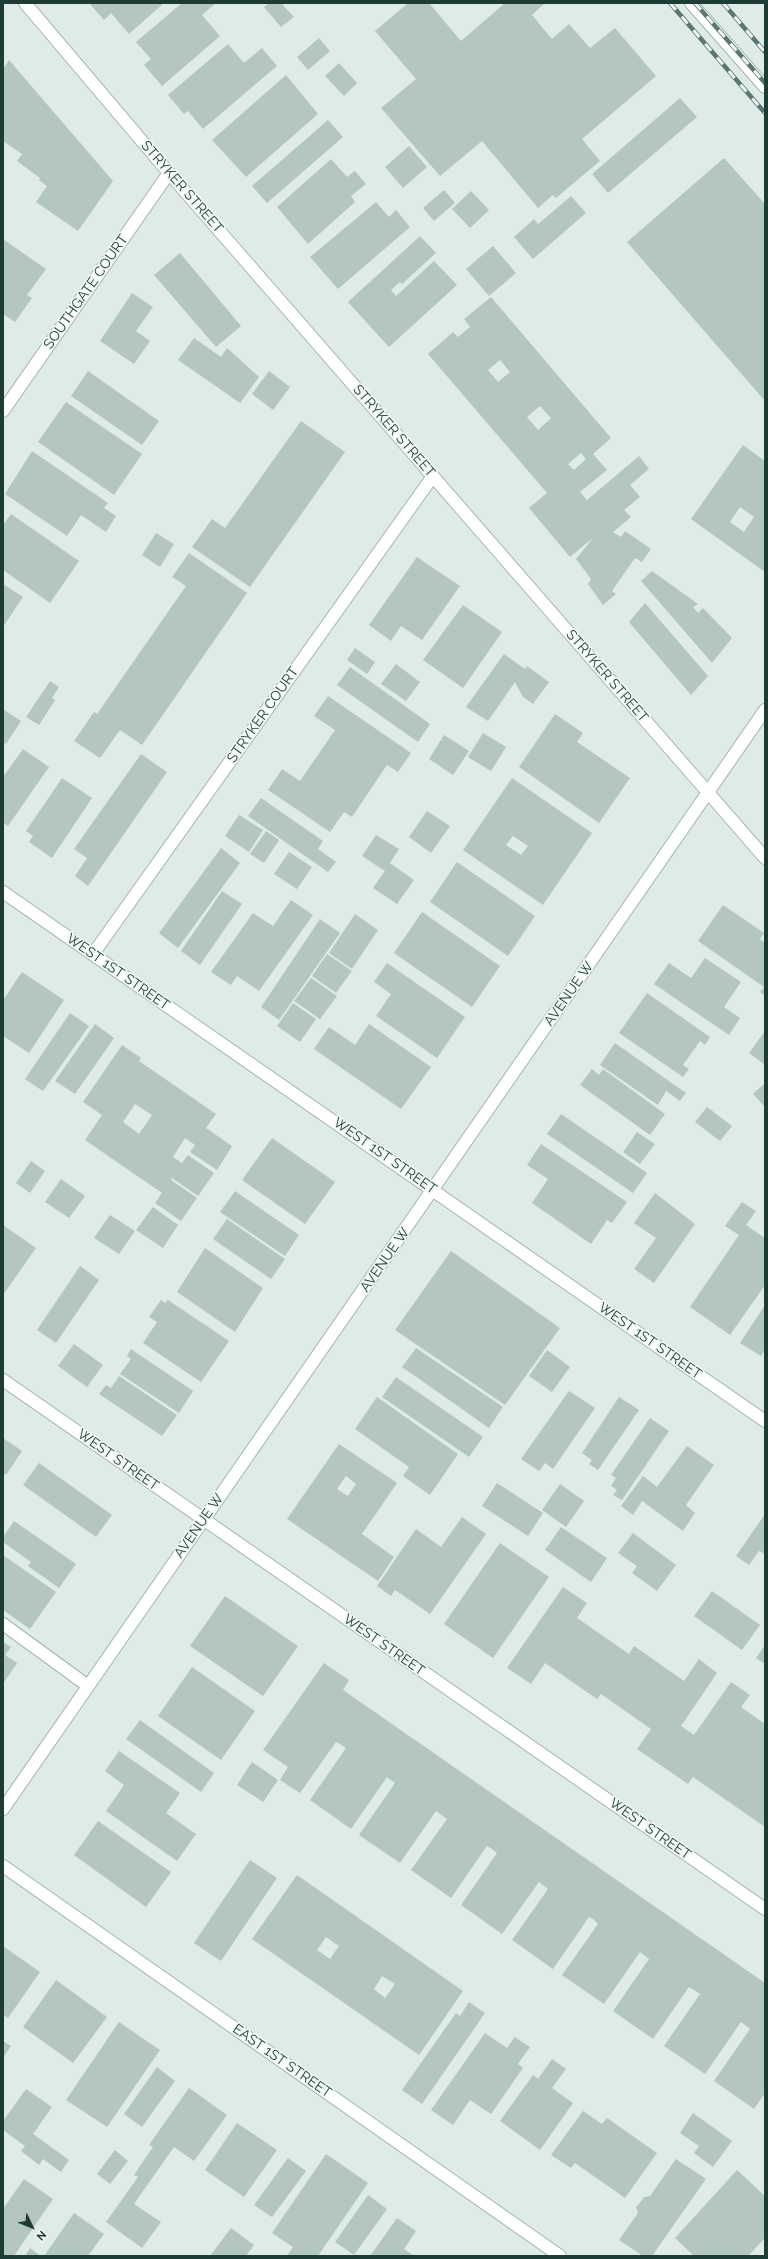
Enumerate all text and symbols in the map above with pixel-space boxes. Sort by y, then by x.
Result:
street label: STRYKER STREET [137,137,227,237]
street label: SOUTHGATE COURT [40,232,132,352]
street label: STRYKER STREET [349,381,439,481]
street label: STRYKER STREET [562,626,652,726]
street label: STRYKER COURT [224,664,302,766]
street label: WEST 1ST STREET [63,930,173,1014]
street label: AVENUE W [541,959,597,1029]
street label: WEST 1ST STREET [330,1114,440,1198]
street label: AVENUE W [357,1225,413,1295]
street label: WEST 1ST STREET [595,1299,705,1383]
street label: WEST STREET [74,1426,162,1494]
street label: AVENUE W [171,1491,227,1561]
street label: WEST STREET [340,1611,428,1679]
street label: WEST STREET [606,1795,694,1863]
street label: EAST 1ST STREET [229,2021,335,2101]
north arrow [12,2207,52,2247]
text: N [34,2228,49,2243]

